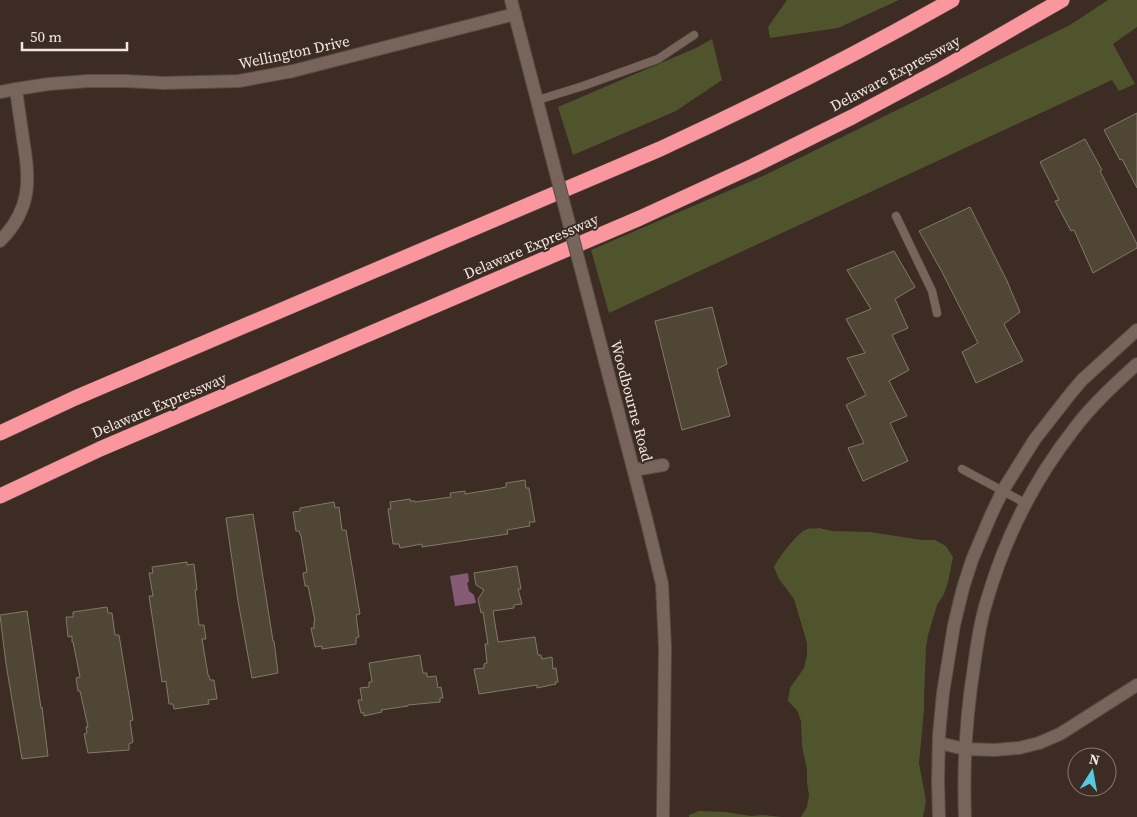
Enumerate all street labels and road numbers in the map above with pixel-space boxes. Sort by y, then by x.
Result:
street label: Wellington Drive [237,30,352,74]
street label: Delaware Expressway [826,30,964,116]
street label: Delaware Expressway [460,208,602,284]
street label: Woodbourne Road [606,338,658,464]
street label: Delaware Expressway [88,367,230,443]

